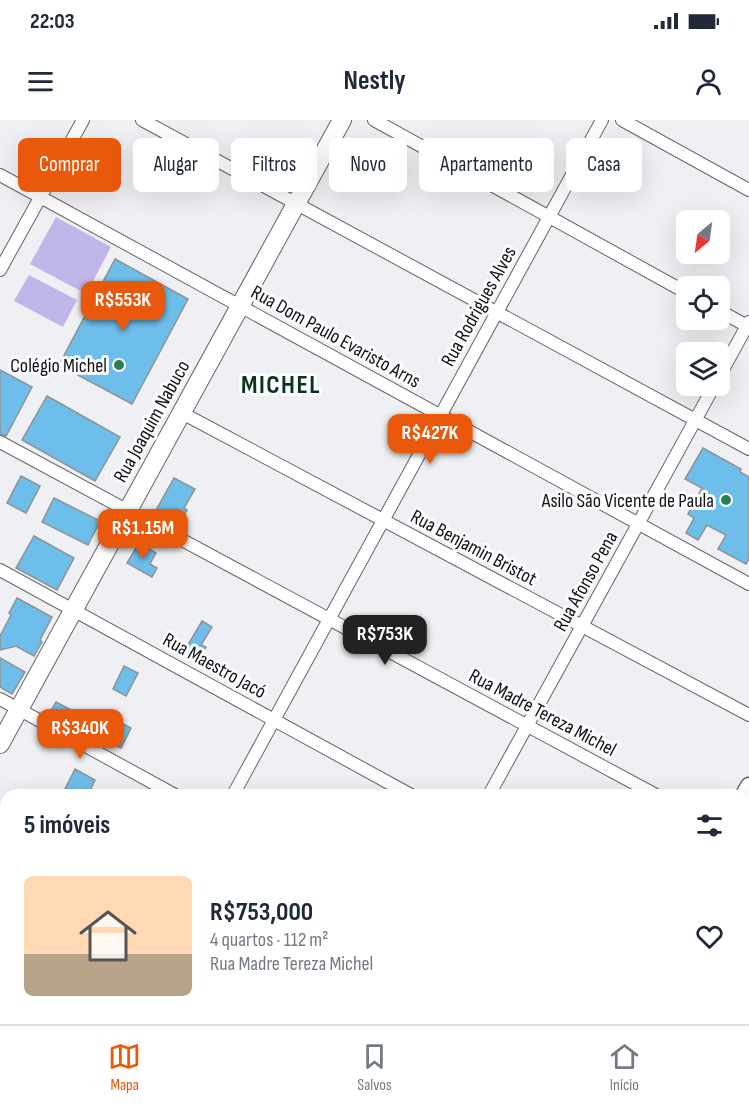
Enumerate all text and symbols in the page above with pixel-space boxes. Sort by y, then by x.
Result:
text: 22:03 [30,8,75,35]
icon: menu [24,65,57,98]
text: Nestly [344,65,405,97]
icon: person [692,65,725,98]
chip: Comprar [18,138,121,192]
chip: Alugar [133,138,219,192]
chip: Filtros [231,138,317,192]
chip: Novo [329,138,407,192]
chip: Apartamento [419,138,554,192]
chip: Casa [566,138,642,192]
north arrow [676,210,730,264]
map controls [676,210,730,396]
street label: Rua Rodrigues Alves [436,242,522,371]
button: locate [676,276,730,330]
street label: Rua Dom Paulo Evaristo Arns [247,280,424,393]
pin: R$553K [74,281,172,332]
text: R$553K [95,288,151,312]
button: layers [676,342,730,396]
place label: Colégio Michel [10,354,107,378]
street label: Rua Joaquim Nabuco [108,356,195,487]
marker: Colégio Michel [112,358,126,372]
district label: MICHEL [241,370,321,401]
pin: R$427K [381,414,479,465]
text: R$427K [402,421,458,445]
place label: Asilo São Vicente de Paula [541,489,714,513]
marker: Asilo São Vicente de Paula [719,493,733,507]
street label: Rua Benjamin Bristot [406,505,541,591]
pin: R$1.15M [88,509,198,560]
text: R$1.15M [112,516,174,540]
street label: Rua Afonso Pena [549,527,623,636]
pin: R$753K [336,615,434,666]
text: R$753K [357,622,413,646]
street label: Rua Maestro Jacó [159,628,270,704]
street label: Rua Madre Tereza Michel [465,664,620,762]
pin: R$340K [31,709,129,760]
text: R$340K [51,716,109,740]
icon: filters [693,809,726,842]
text: 5 imóveis [24,810,110,841]
text: R$753,000 [210,897,313,928]
icon: home [72,900,144,972]
icon: heart [693,920,726,953]
text: 4 quartos · 112 m² [210,928,328,952]
text: Rua Madre Tereza Michel [210,952,373,976]
tab: Mapa [108,1040,141,1095]
tab: Salvos [357,1040,392,1095]
tab: Início [608,1040,641,1095]

